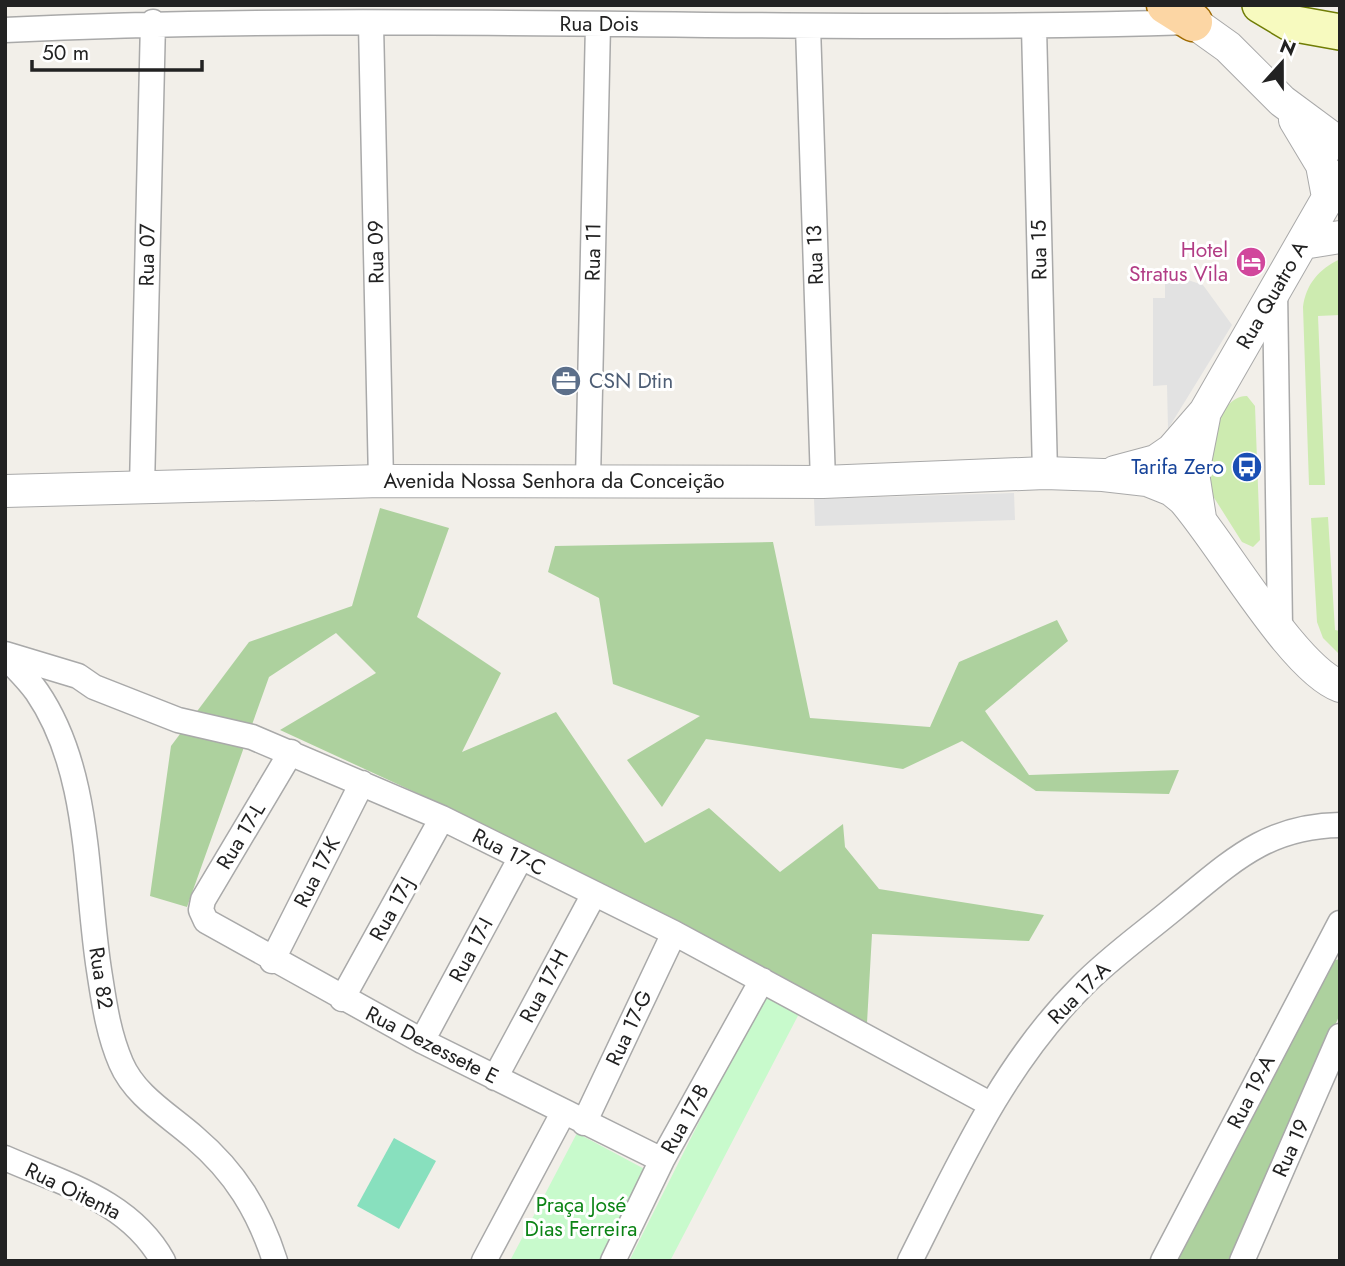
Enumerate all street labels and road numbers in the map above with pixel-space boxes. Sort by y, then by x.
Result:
street label: Rua Dois [560,9,638,39]
street label: Rua 09 [360,220,392,284]
street label: Rua 15 [1023,220,1055,280]
street label: Rua 07 [131,223,163,287]
street label: Rua 11 [577,223,609,281]
street label: Rua 13 [799,224,831,286]
street label: Rua Quatro A [1229,235,1315,355]
street label: Avenida Nossa Senhora da Conceição [383,466,725,496]
street label: Rua 17-L [209,796,273,875]
street label: Rua 17-C [467,821,551,883]
street label: Rua 17-K [286,831,348,913]
street label: Rua 17-J [362,871,422,947]
street label: Rua 17-I [442,912,500,988]
street label: Rua 17-H [512,944,576,1028]
street label: Rua 82 [81,945,121,1011]
street label: Rua 17-A [1041,955,1117,1031]
street label: Rua 17-G [598,985,660,1071]
street label: Rua Dezessete E [360,999,504,1091]
street label: Rua 19-A [1220,1050,1282,1134]
street label: Rua 17-B [654,1079,716,1159]
street label: Rua 19 [1265,1114,1317,1182]
street label: Rua Oitenta [20,1155,126,1227]

